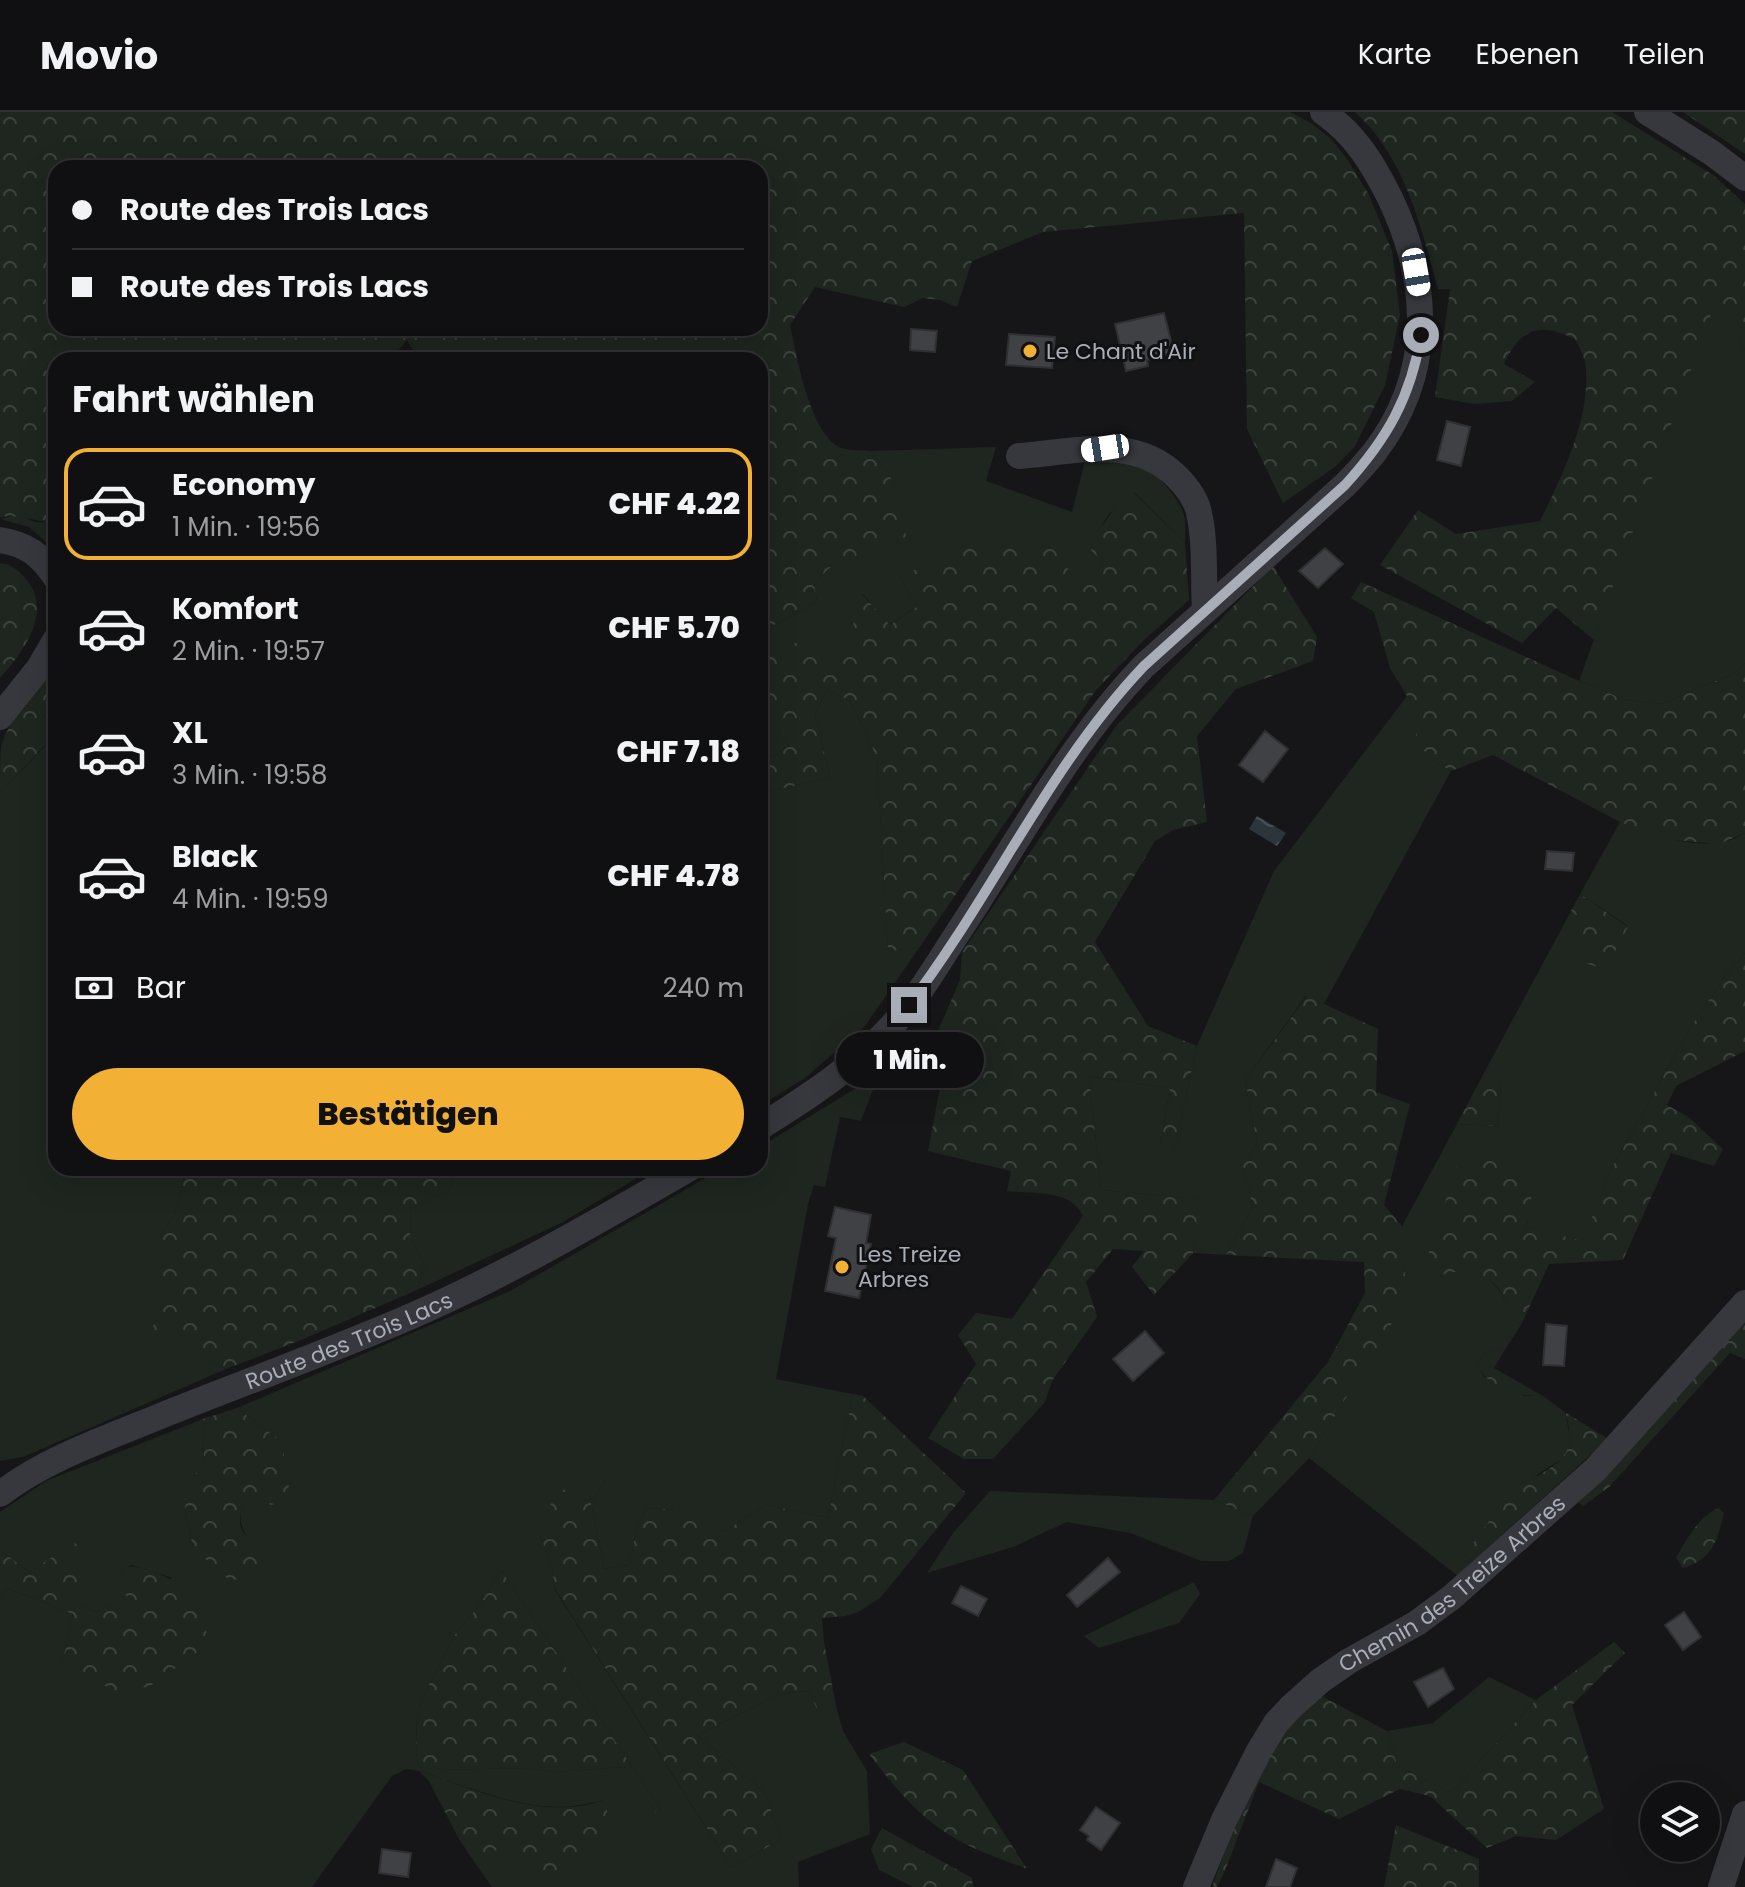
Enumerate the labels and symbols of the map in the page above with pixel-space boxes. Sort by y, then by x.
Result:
car [1400,246,1432,298]
route start [1403,317,1439,353]
place label: Le Chant d'Air [1046,336,1196,367]
marker: Le Chant d'Air [1021,342,1039,360]
car [1079,432,1131,464]
route end [891,987,927,1023]
callout: 1 Min. [835,1033,983,1089]
place label: Les Treize Arbres [858,1239,961,1295]
marker: Les Treize Arbres [833,1258,851,1276]
street label: Route des Trois Lacs [241,1284,458,1397]
street label: Chemin des Treize Arbres [1332,1488,1572,1680]

